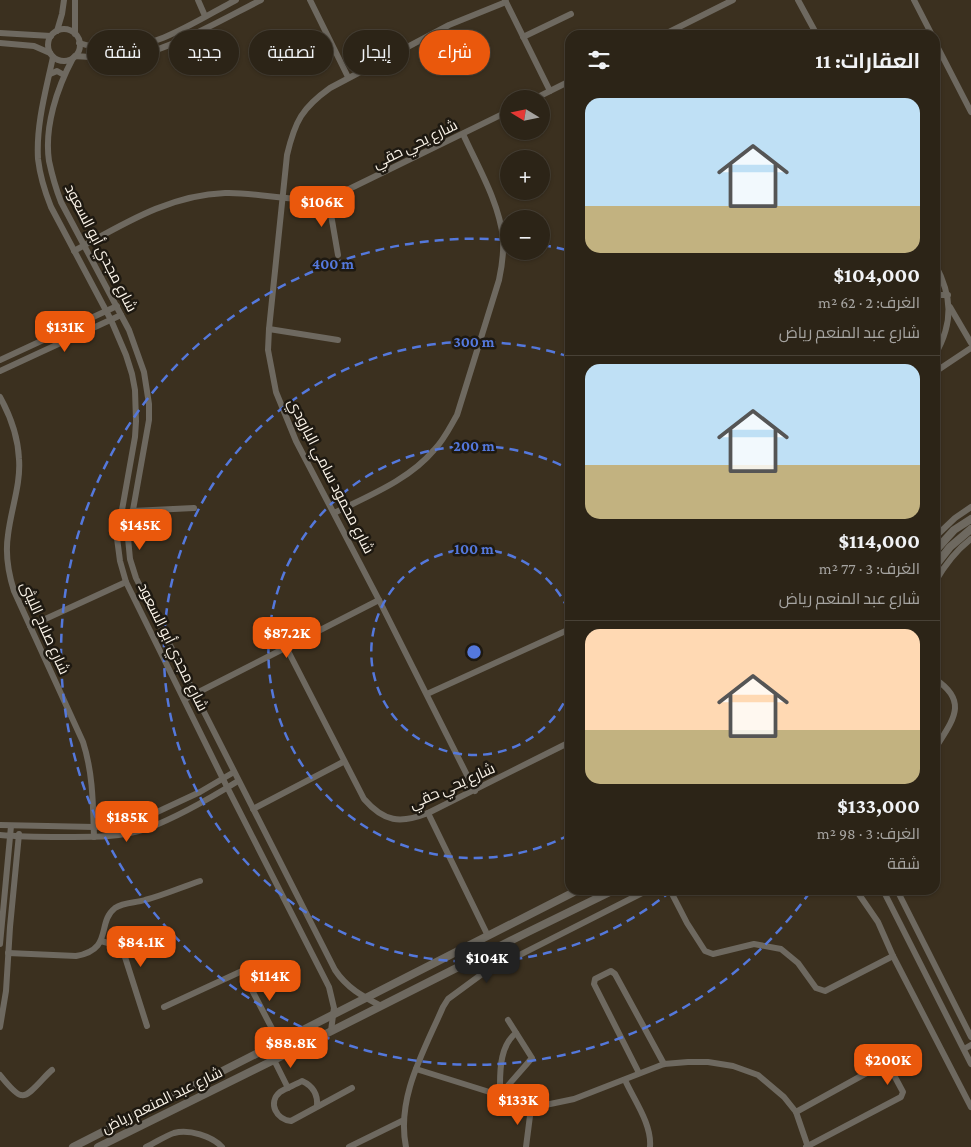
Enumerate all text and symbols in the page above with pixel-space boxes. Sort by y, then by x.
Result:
chip: شقة [87,30,159,75]
chip: جديد [169,30,239,75]
chip: تصفية [249,30,333,75]
chip: إيجار [343,30,409,75]
chip: شراء [419,30,490,75]
icon: filters [585,46,613,74]
text: العقارات: 11 [815,49,920,73]
north arrow [500,90,550,140]
map controls [500,90,550,260]
street label: شارع يحي حقي [370,117,462,175]
icon: home [708,131,798,221]
button: + [500,150,550,200]
street label: شارع مجدي أبو السعود [58,181,142,316]
pin: $106K [287,186,357,228]
text: $106K [301,193,343,210]
button: − [500,210,550,260]
text: 400 m [312,256,354,272]
text: $104,000 [834,263,920,287]
text: الغرف: 2 · 62 m² [818,294,920,311]
pin: $131K [30,310,100,353]
text: $131K [46,318,84,335]
text: شارع عبد المنعم رياض [779,324,920,341]
text: 300 m [453,334,495,350]
street label: شارع محمود سامي البارودي [281,396,377,558]
icon: home [708,396,798,486]
text: 200 m [453,438,495,454]
pin: $145K [105,508,175,551]
text: $145K [120,516,160,533]
text: $114,000 [838,529,920,553]
text: 100 m [454,541,494,557]
text: الغرف: 3 · 77 m² [819,560,920,577]
street label: شارع صلاح الليثى [15,579,73,678]
street label: شارع مجدي أبو السعود [131,579,213,716]
text: شارع عبد المنعم رياض [779,590,920,607]
pin: $87.2K [246,616,328,659]
text: $87.2K [264,624,310,641]
centre of rings [465,643,483,661]
icon: home [708,661,798,751]
street label: شارع يحي حقي [407,760,499,816]
text: $133,000 [837,794,920,818]
pin: $185K [92,800,162,843]
text: $185K [106,808,148,825]
text: الغرف: 3 · 98 m² [817,825,920,842]
text: شقة [887,855,920,872]
pin: $84.1K [100,926,182,968]
text: $84.1K [118,933,164,950]
pin: $104K [452,942,522,984]
text: $104K [466,949,508,966]
pin: $114K [235,960,305,1002]
text: $114K [251,967,289,984]
pin: $88.8K [250,1026,332,1069]
text: $88.8K [266,1034,316,1051]
pin: $200K [853,1044,923,1086]
text: $200K [865,1051,911,1068]
street label: شارع عبد المنعم رياض [99,1064,226,1139]
pin: $133K [483,1084,553,1126]
text: $133K [498,1091,538,1108]

